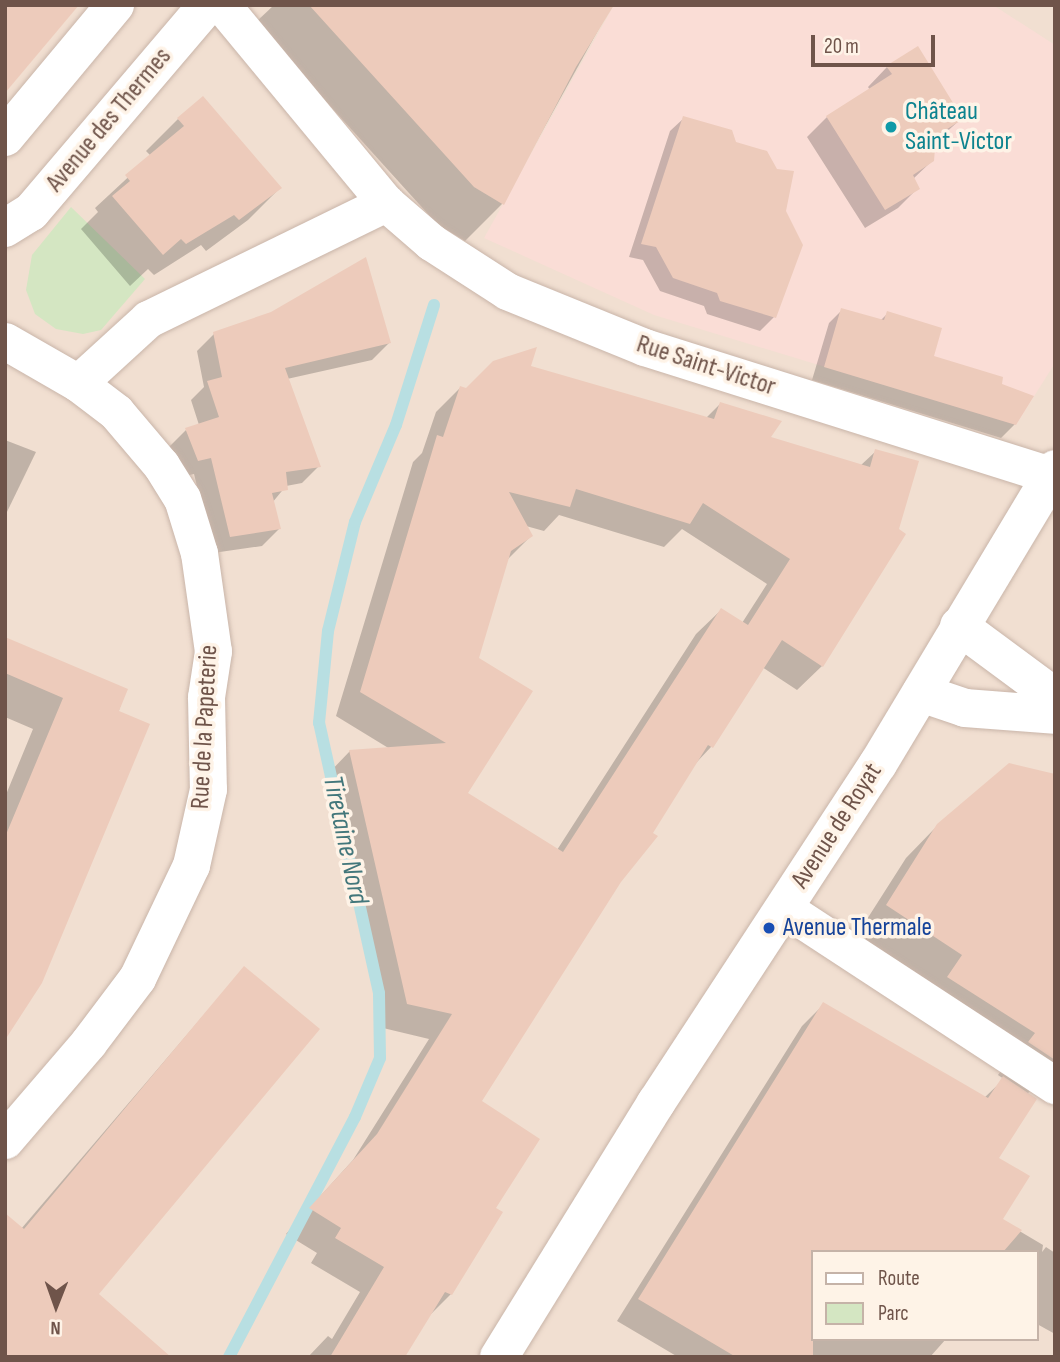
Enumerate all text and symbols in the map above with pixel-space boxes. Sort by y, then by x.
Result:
scale bar [815,21,939,65]
text: 20 m [824,34,859,59]
street label: Avenue des Thermes [40,42,178,198]
place label: Château Saint-Victor [905,96,1012,158]
marker: Château Saint-Victor [883,119,899,135]
street label: Rue Saint-Victor [633,329,779,403]
street label: Rue de la Papeterie [185,644,225,810]
street label: Avenue de Royat [785,758,889,894]
water label: Tiretaine Nord [315,773,375,907]
place label: Avenue Thermale [783,912,932,944]
marker: Avenue Thermale [761,920,777,936]
legend [811,1250,1039,1341]
text: Route [878,1266,920,1291]
north arrow [21,1271,91,1341]
text: Parc [878,1301,909,1326]
text: N [50,1316,61,1339]

